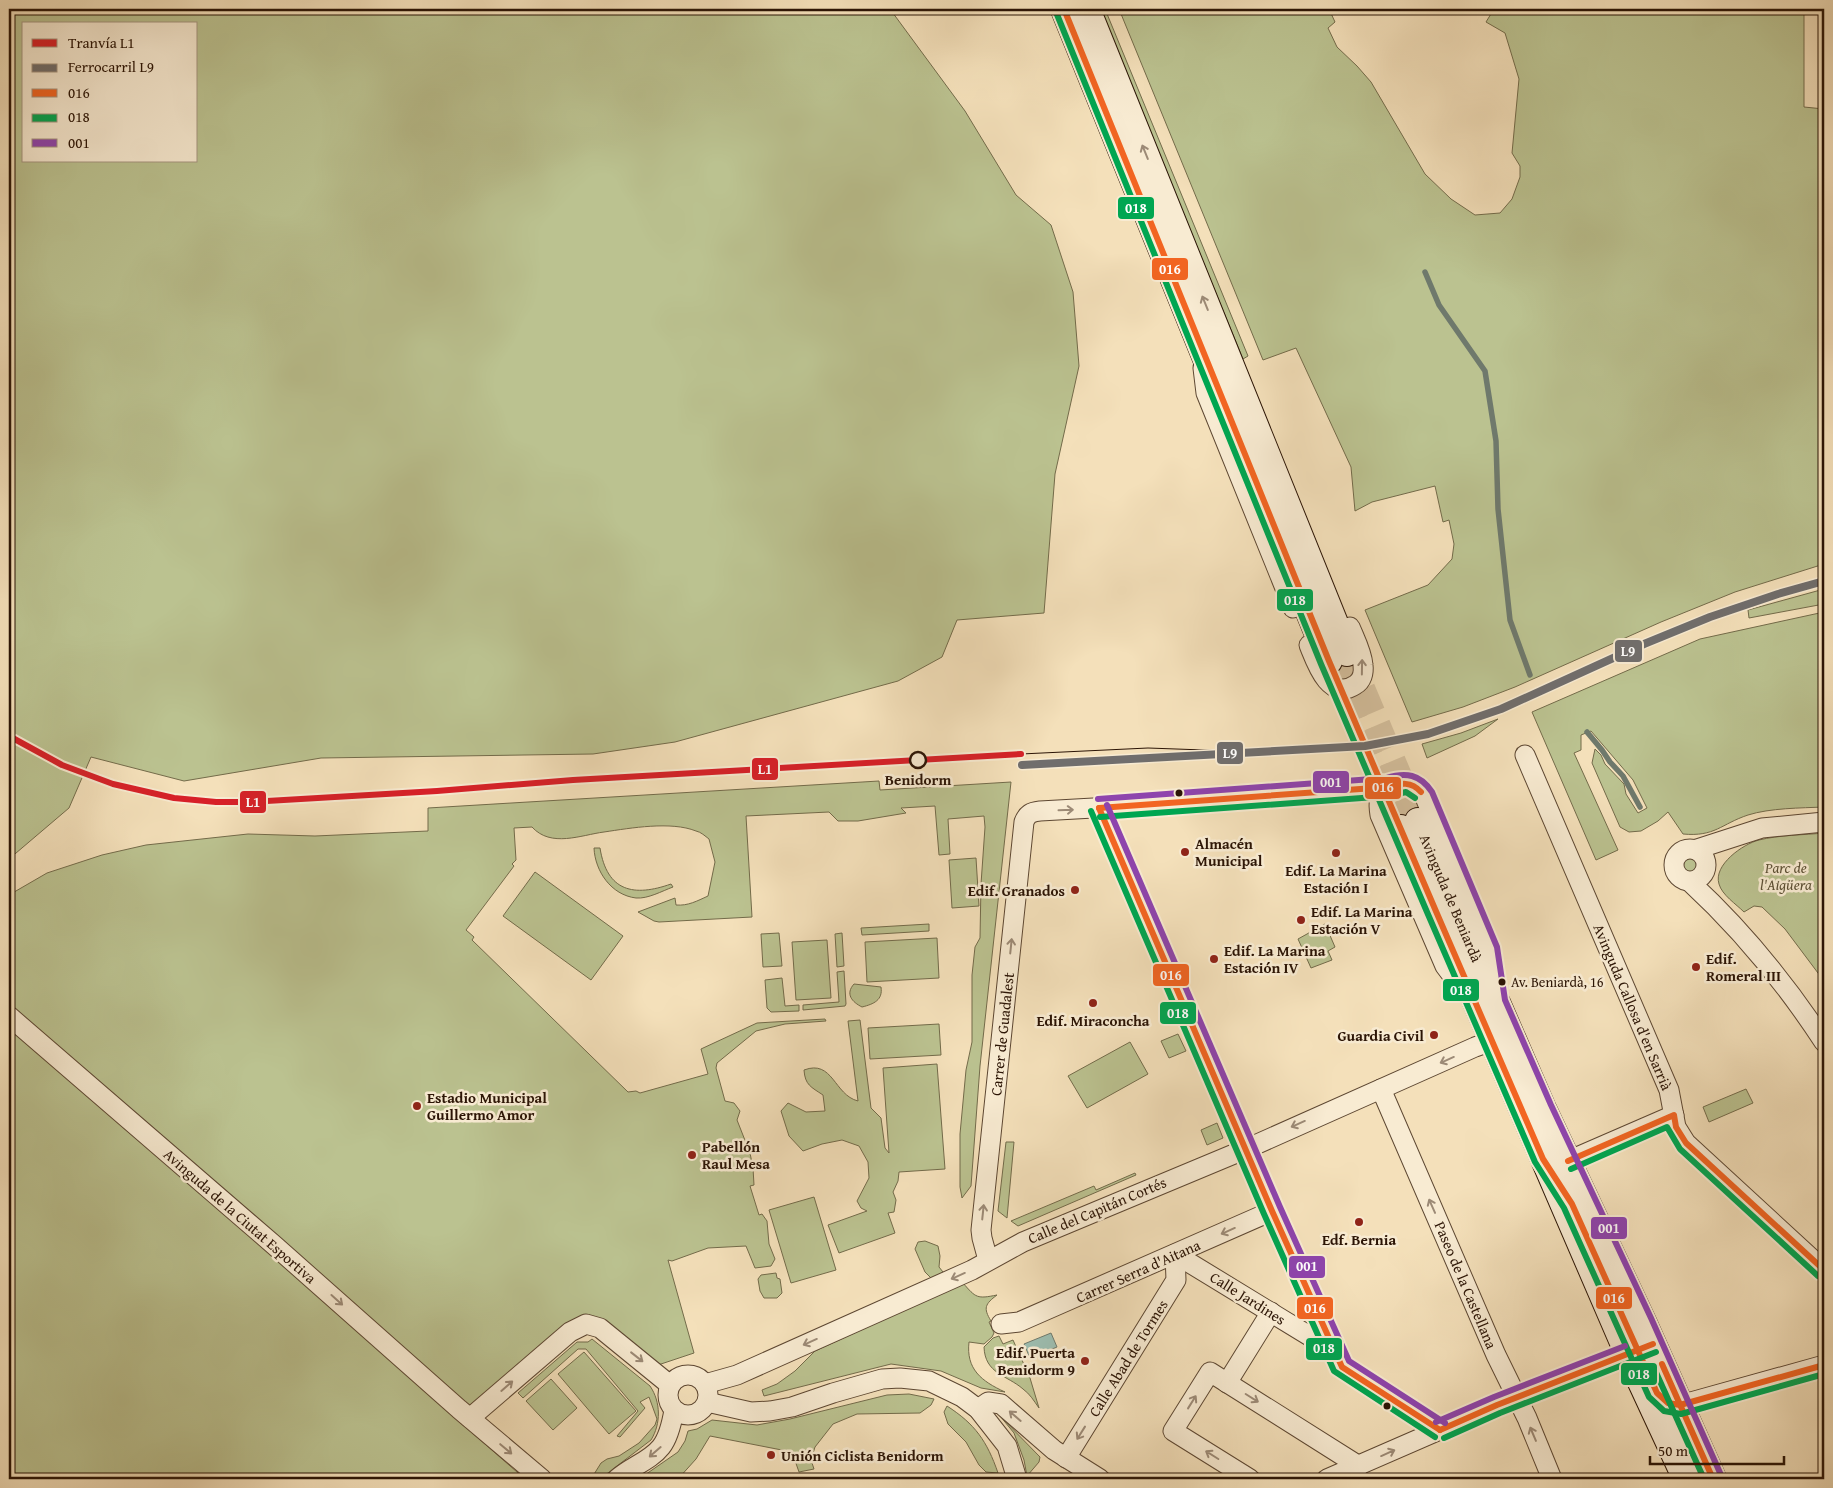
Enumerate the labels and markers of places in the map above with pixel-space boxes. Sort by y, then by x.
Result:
marker: Benidorm [909,751,927,769]
place label: Benidorm [885,769,951,790]
unlabelled marker [1174,788,1184,798]
place label: Almacén Municipal [1195,833,1263,871]
marker: Almacén Municipal [1179,846,1191,858]
marker: Edif. La Marina Estación I [1330,847,1342,859]
place label: Edif. La Marina Estación I [1285,860,1387,898]
place label: Edif. Granados [968,880,1065,901]
marker: Edif. Granados [1069,884,1081,896]
place label: Edif. La Marina Estación V [1311,901,1413,939]
marker: Edif. La Marina Estación V [1295,914,1307,926]
place label: Edif. La Marina Estación IV [1224,940,1326,978]
place label: Edif. Romeral III [1706,948,1781,986]
marker: Edif. La Marina Estación IV [1208,953,1220,965]
marker: Edif. Romeral III [1690,961,1702,973]
place label: Av. Beniardà, 16 [1511,972,1604,992]
marker: Av. Beniardà, 16 [1497,977,1507,987]
marker: Edif. Miraconcha [1087,997,1099,1009]
place label: Edif. Miraconcha [1036,1010,1150,1031]
place label: Guardia Civil [1337,1025,1424,1046]
marker: Guardia Civil [1428,1029,1440,1041]
place label: Estadio Municipal Guillermo Amor [427,1087,547,1125]
marker: Estadio Municipal Guillermo Amor [411,1100,423,1112]
place label: Pabellón Raul Mesa [702,1136,770,1174]
marker: Pabellón Raul Mesa [686,1149,698,1161]
marker: Edf. Bernia [1353,1216,1365,1228]
place label: Edf. Bernia [1322,1229,1396,1250]
place label: Edif. Puerta Benidorm 9 [996,1342,1075,1380]
marker: Edif. Puerta Benidorm 9 [1079,1355,1091,1367]
unlabelled marker [1382,1401,1392,1411]
place label: Unión Ciclista Benidorm [781,1445,944,1466]
marker: Unión Ciclista Benidorm [765,1449,777,1461]

